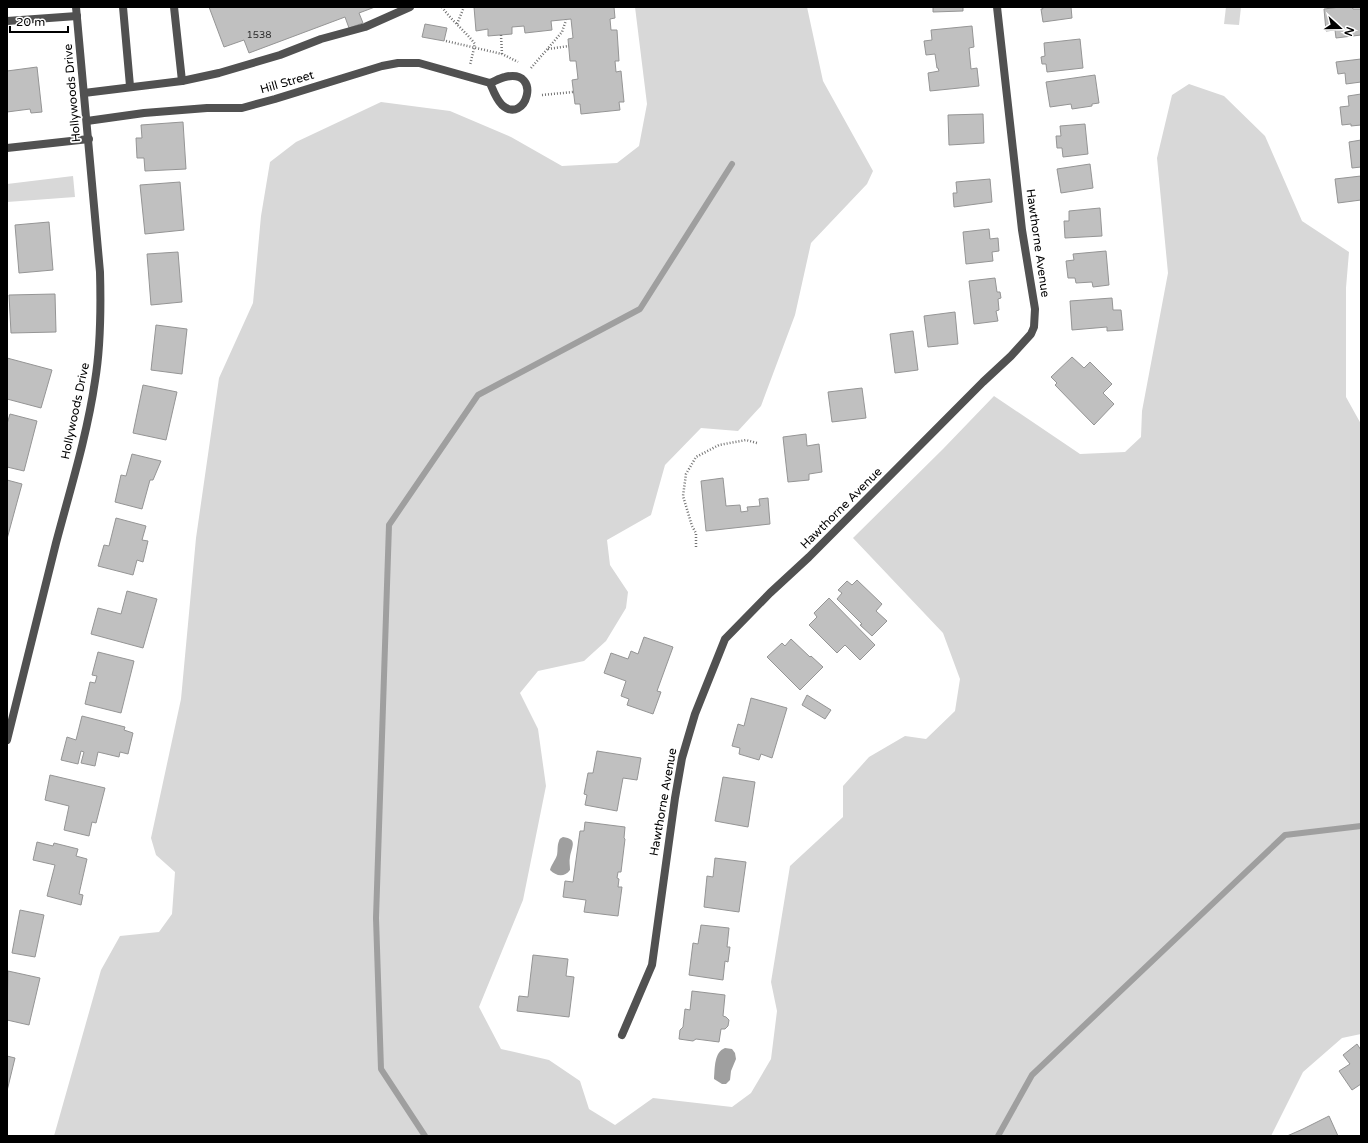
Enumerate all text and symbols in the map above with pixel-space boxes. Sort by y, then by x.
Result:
scale bar [10,8,68,34]
north arrow [1320,8,1360,48]
text: 20 m [16,15,45,29]
text: N [1341,25,1357,38]
house number: 1538 [246,29,272,41]
street label: Hollywoods Drive [61,43,83,143]
street label: Hill Street [258,68,316,96]
street label: Hawthorne Avenue [1023,188,1053,298]
street label: Hollywoods Drive [58,361,92,461]
street label: Hawthorne Avenue [797,464,885,552]
street label: Hawthorne Avenue [647,747,679,857]

